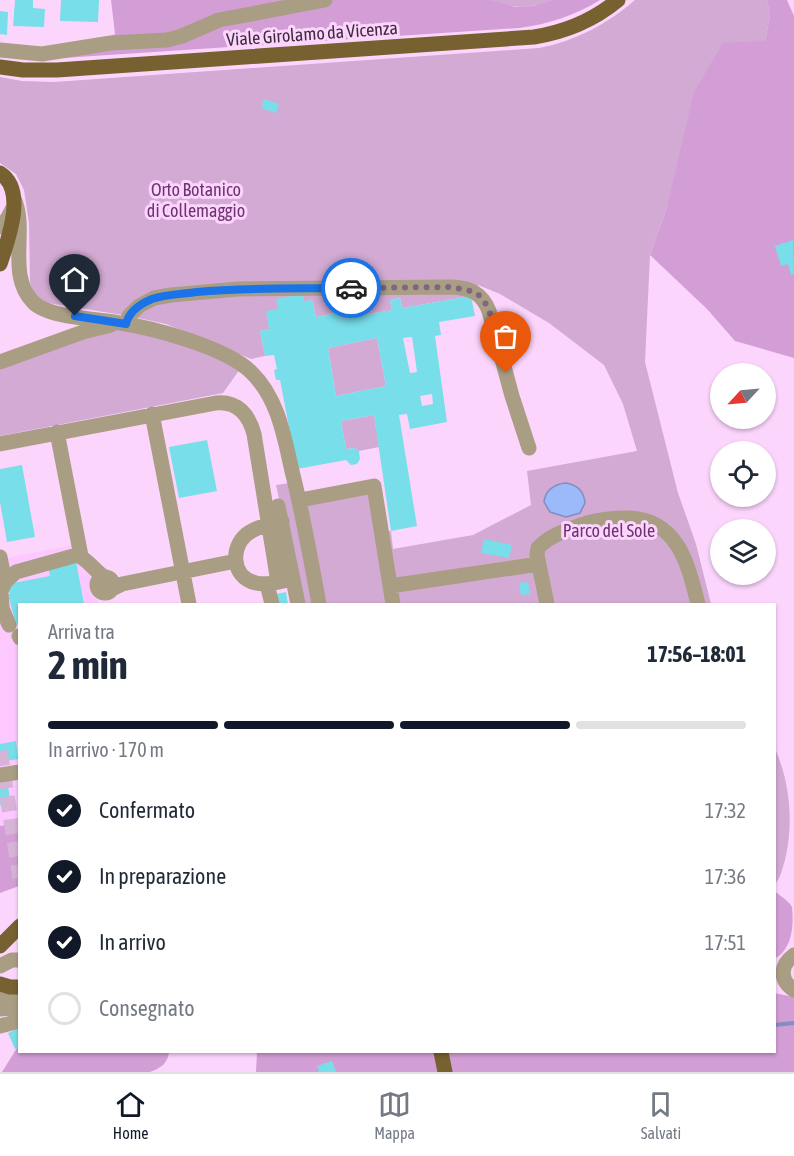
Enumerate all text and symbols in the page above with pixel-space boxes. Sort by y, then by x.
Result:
street label: Viale Girolamo da Vicenza [226,17,398,50]
park label: Orto Botanico di Collemaggio [147,179,245,221]
pin [49,254,100,316]
courier [321,258,381,318]
icon: home [58,263,91,296]
icon: car [335,272,368,305]
pin [480,311,531,373]
icon: bag [489,320,522,353]
north arrow [710,363,776,429]
map controls [710,363,776,585]
button: locate [710,441,776,507]
button: layers [710,519,776,585]
park label: Parco del Sole [563,520,655,541]
text: Arriva tra [48,620,115,643]
text: 17:56–18:01 [647,641,746,667]
text: 2 min [48,643,128,687]
text: In arrivo · 170 m [48,738,164,761]
icon: check [48,794,81,827]
text: Confermato [99,797,195,823]
text: 17:32 [705,799,746,822]
icon: check [48,860,81,893]
text: In preparazione [99,863,226,889]
text: 17:36 [705,865,746,888]
icon: check [48,926,81,959]
text: In arrivo [99,929,166,955]
text: 17:51 [705,931,746,954]
text: Consegnato [99,995,194,1021]
tab: Home [113,1088,148,1142]
tab: Mappa [374,1088,415,1142]
tab: Salvati [641,1088,681,1142]

